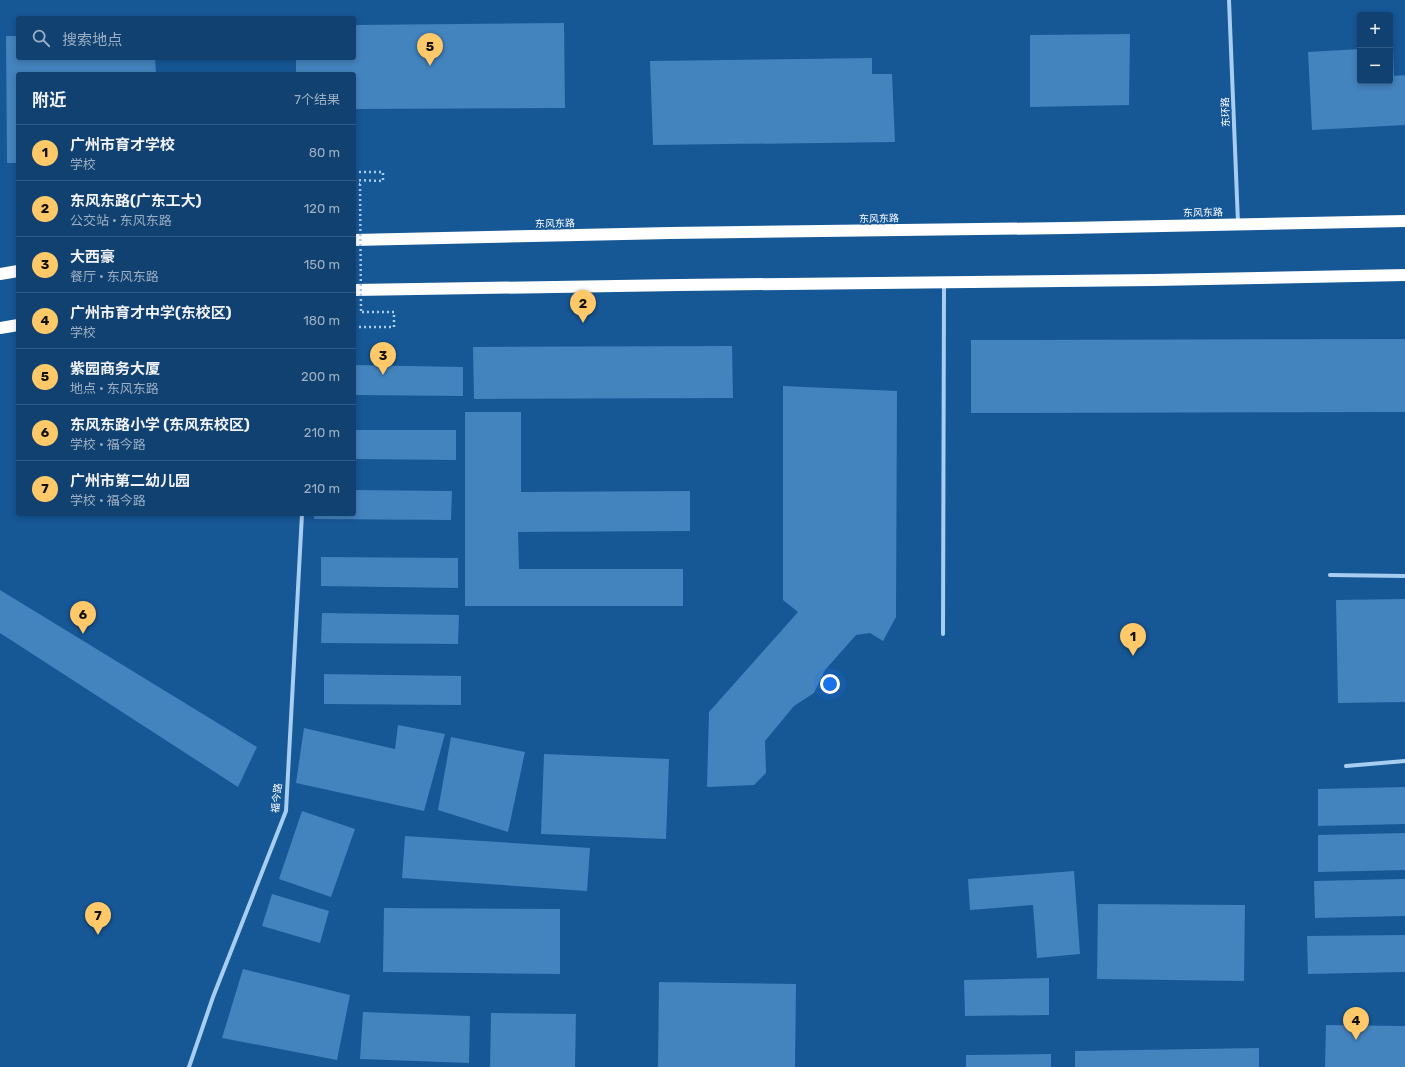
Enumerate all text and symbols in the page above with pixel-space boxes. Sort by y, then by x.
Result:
map controls [1357,12,1393,84]
button: + [1357,12,1393,48]
search box [16,16,356,60]
icon: search [30,27,52,49]
text: 搜索地点 [62,31,122,49]
pin: 5 [417,33,443,66]
button: − [1357,48,1393,84]
text: 附近 [32,90,66,110]
text: 7个结果 [294,92,340,107]
street label: 东环路 [1219,97,1233,127]
text: 广州市育才学校 [70,136,175,154]
text: 1 [42,145,48,160]
text: 80 m [309,145,340,160]
text: 学校 [70,157,96,172]
text: 东风东路(广东工大) [70,192,202,210]
text: 2 [41,201,49,216]
text: 120 m [304,201,340,216]
street label: 东风东路 [1183,207,1223,219]
text: 公交站 · 东风东路 [70,213,172,228]
street label: 东风东路 [859,213,899,225]
street label: 东风东路 [535,218,575,230]
text: 大西豪 [70,248,115,266]
text: 3 [41,257,49,272]
text: 150 m [304,257,340,272]
text: 餐厅 · 东风东路 [70,269,159,284]
pin: 2 [570,290,596,323]
text: 广州市育才中学(东校区) [70,304,232,322]
text: 4 [41,313,49,328]
text: 180 m [303,313,340,328]
text: 学校 [70,325,96,340]
pin: 3 [370,342,396,375]
text: 紫园商务大厦 [70,360,160,378]
text: 5 [41,369,49,384]
text: 200 m [301,369,340,384]
text: 地点 · 东风东路 [70,381,159,396]
text: 东风东路小学 (东风东校区) [70,416,250,434]
text: 6 [41,425,49,440]
text: 210 m [304,425,340,440]
text: 学校 · 福今路 [70,437,146,452]
text: 广州市第二幼儿园 [70,472,190,490]
text: 7 [41,481,49,496]
text: 210 m [304,481,340,496]
text: 学校 · 福今路 [70,493,146,508]
pin: 6 [70,601,96,634]
pin: 1 [1120,623,1146,656]
your location [820,674,840,694]
street label: 福今路 [269,782,285,814]
pin: 7 [85,902,111,935]
pin: 4 [1343,1007,1369,1040]

